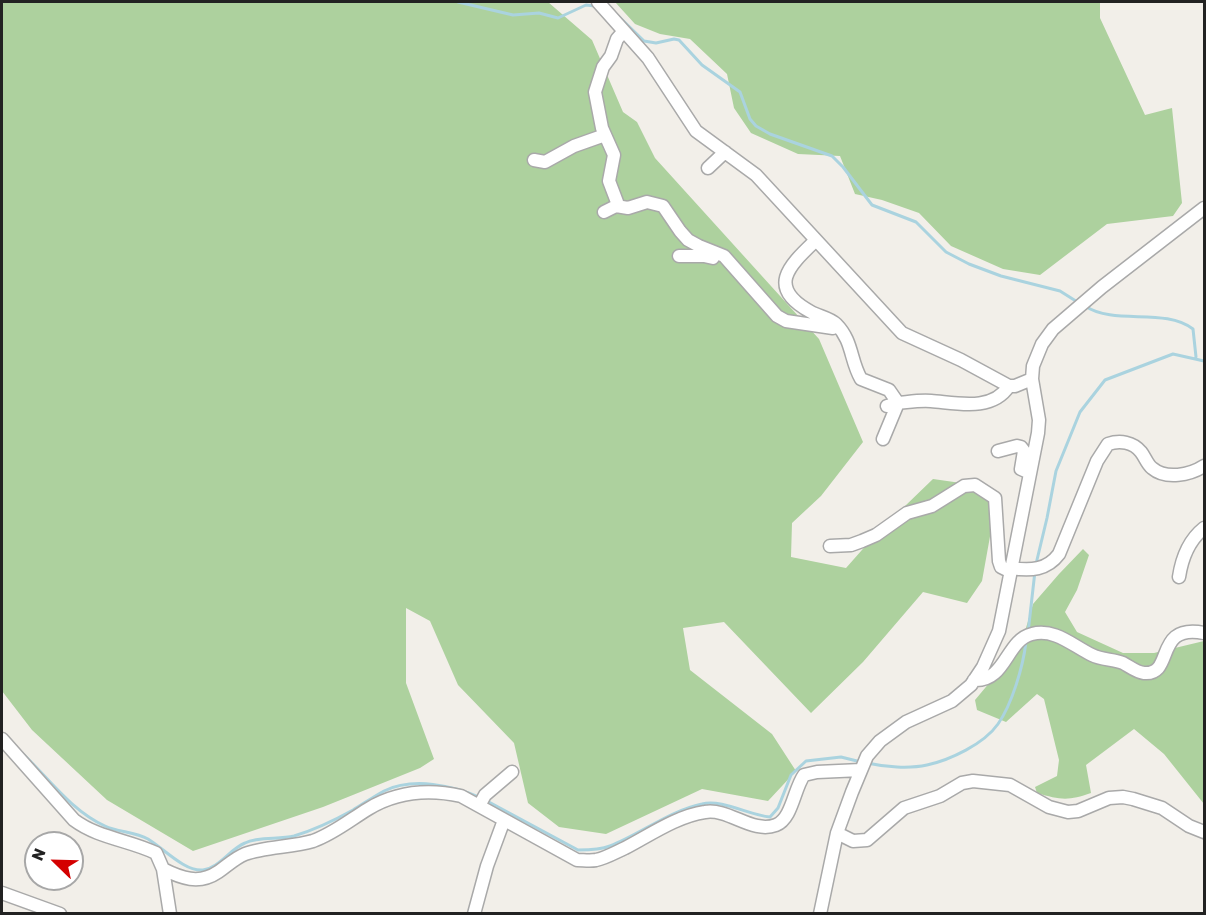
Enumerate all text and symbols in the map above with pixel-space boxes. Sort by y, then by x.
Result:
north arrow [24,831,84,891]
text: N [28,846,50,864]

